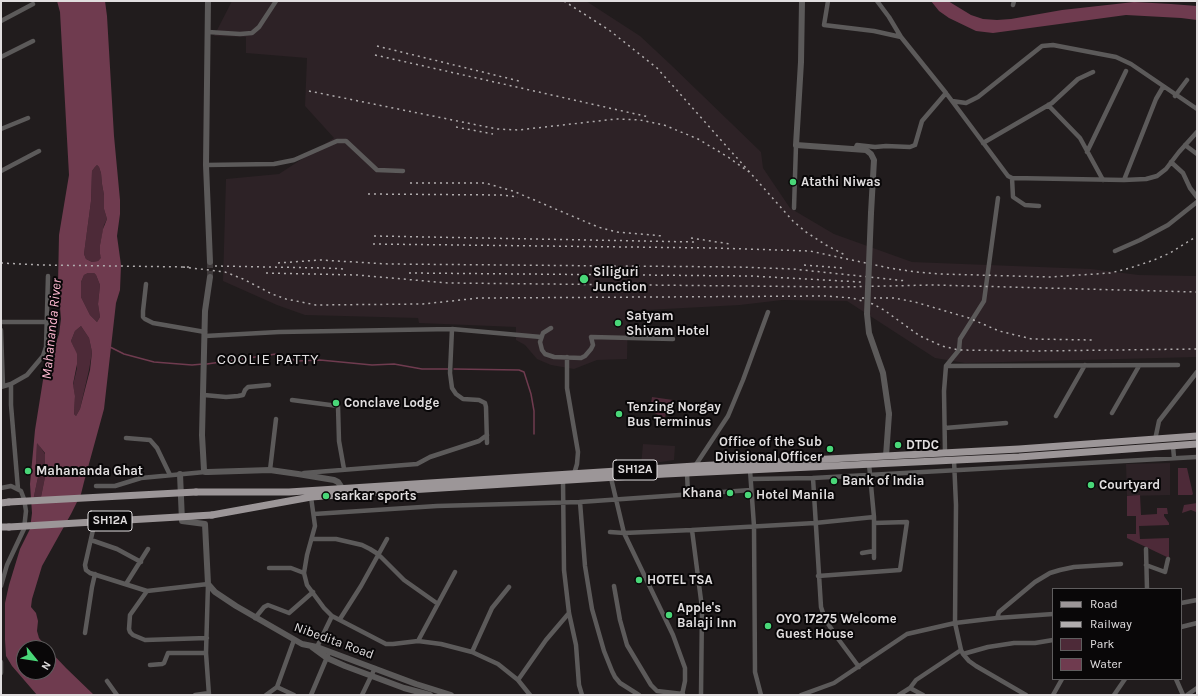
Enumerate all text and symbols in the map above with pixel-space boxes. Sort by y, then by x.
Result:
place label: Atathi Niwas [801,174,881,190]
marker: Atathi Niwas [788,177,798,187]
place label: Siliguri Junction [593,264,647,295]
marker: Siliguri Junction [578,273,590,285]
water label: Mahananda River [38,278,66,380]
place label: Satyam Shivam Hotel [626,308,709,339]
marker: Satyam Shivam Hotel [613,318,623,328]
district label: COOLIE PATTY [217,351,319,369]
place label: Conclave Lodge [344,395,439,411]
marker: Conclave Lodge [331,398,341,408]
place label: Tenzing Norgay Bus Terminus [627,399,721,430]
marker: Tenzing Norgay Bus Terminus [614,409,624,419]
place label: Office of the Sub Divisional Officer [715,434,822,465]
place label: DTDC [906,437,939,453]
marker: DTDC [893,440,903,450]
marker: Office of the Sub Divisional Officer [825,444,835,454]
road number: SH12A [613,460,657,480]
place label: Mahananda Ghat [36,463,143,479]
marker: Mahananda Ghat [23,466,33,476]
place label: Bank of India [842,473,924,489]
marker: Bank of India [829,476,839,486]
place label: Courtyard [1099,477,1160,493]
marker: Courtyard [1086,480,1096,490]
place label: Khana [682,485,722,501]
place label: Hotel Manila [756,487,835,503]
place label: sarkar sports [334,488,416,504]
marker: Khana [725,488,735,498]
marker: Hotel Manila [743,490,753,500]
marker: sarkar sports [321,491,331,501]
road number: SH12A [88,511,132,531]
place label: HOTEL TSA [647,572,713,588]
marker: HOTEL TSA [634,575,644,585]
legend [1052,588,1182,680]
text: Road [1090,597,1118,611]
place label: Apple's Balaji Inn [677,600,737,631]
marker: Apple's Balaji Inn [664,610,674,620]
place label: OYO 17275 Welcome Guest House [776,611,897,642]
text: Railway [1090,617,1132,631]
street label: Nibedita Road [292,619,376,663]
marker: OYO 17275 Welcome Guest House [763,621,773,631]
text: Park [1090,637,1114,651]
north arrow [16,640,56,680]
text: Water [1090,657,1122,671]
text: N [38,659,54,672]

